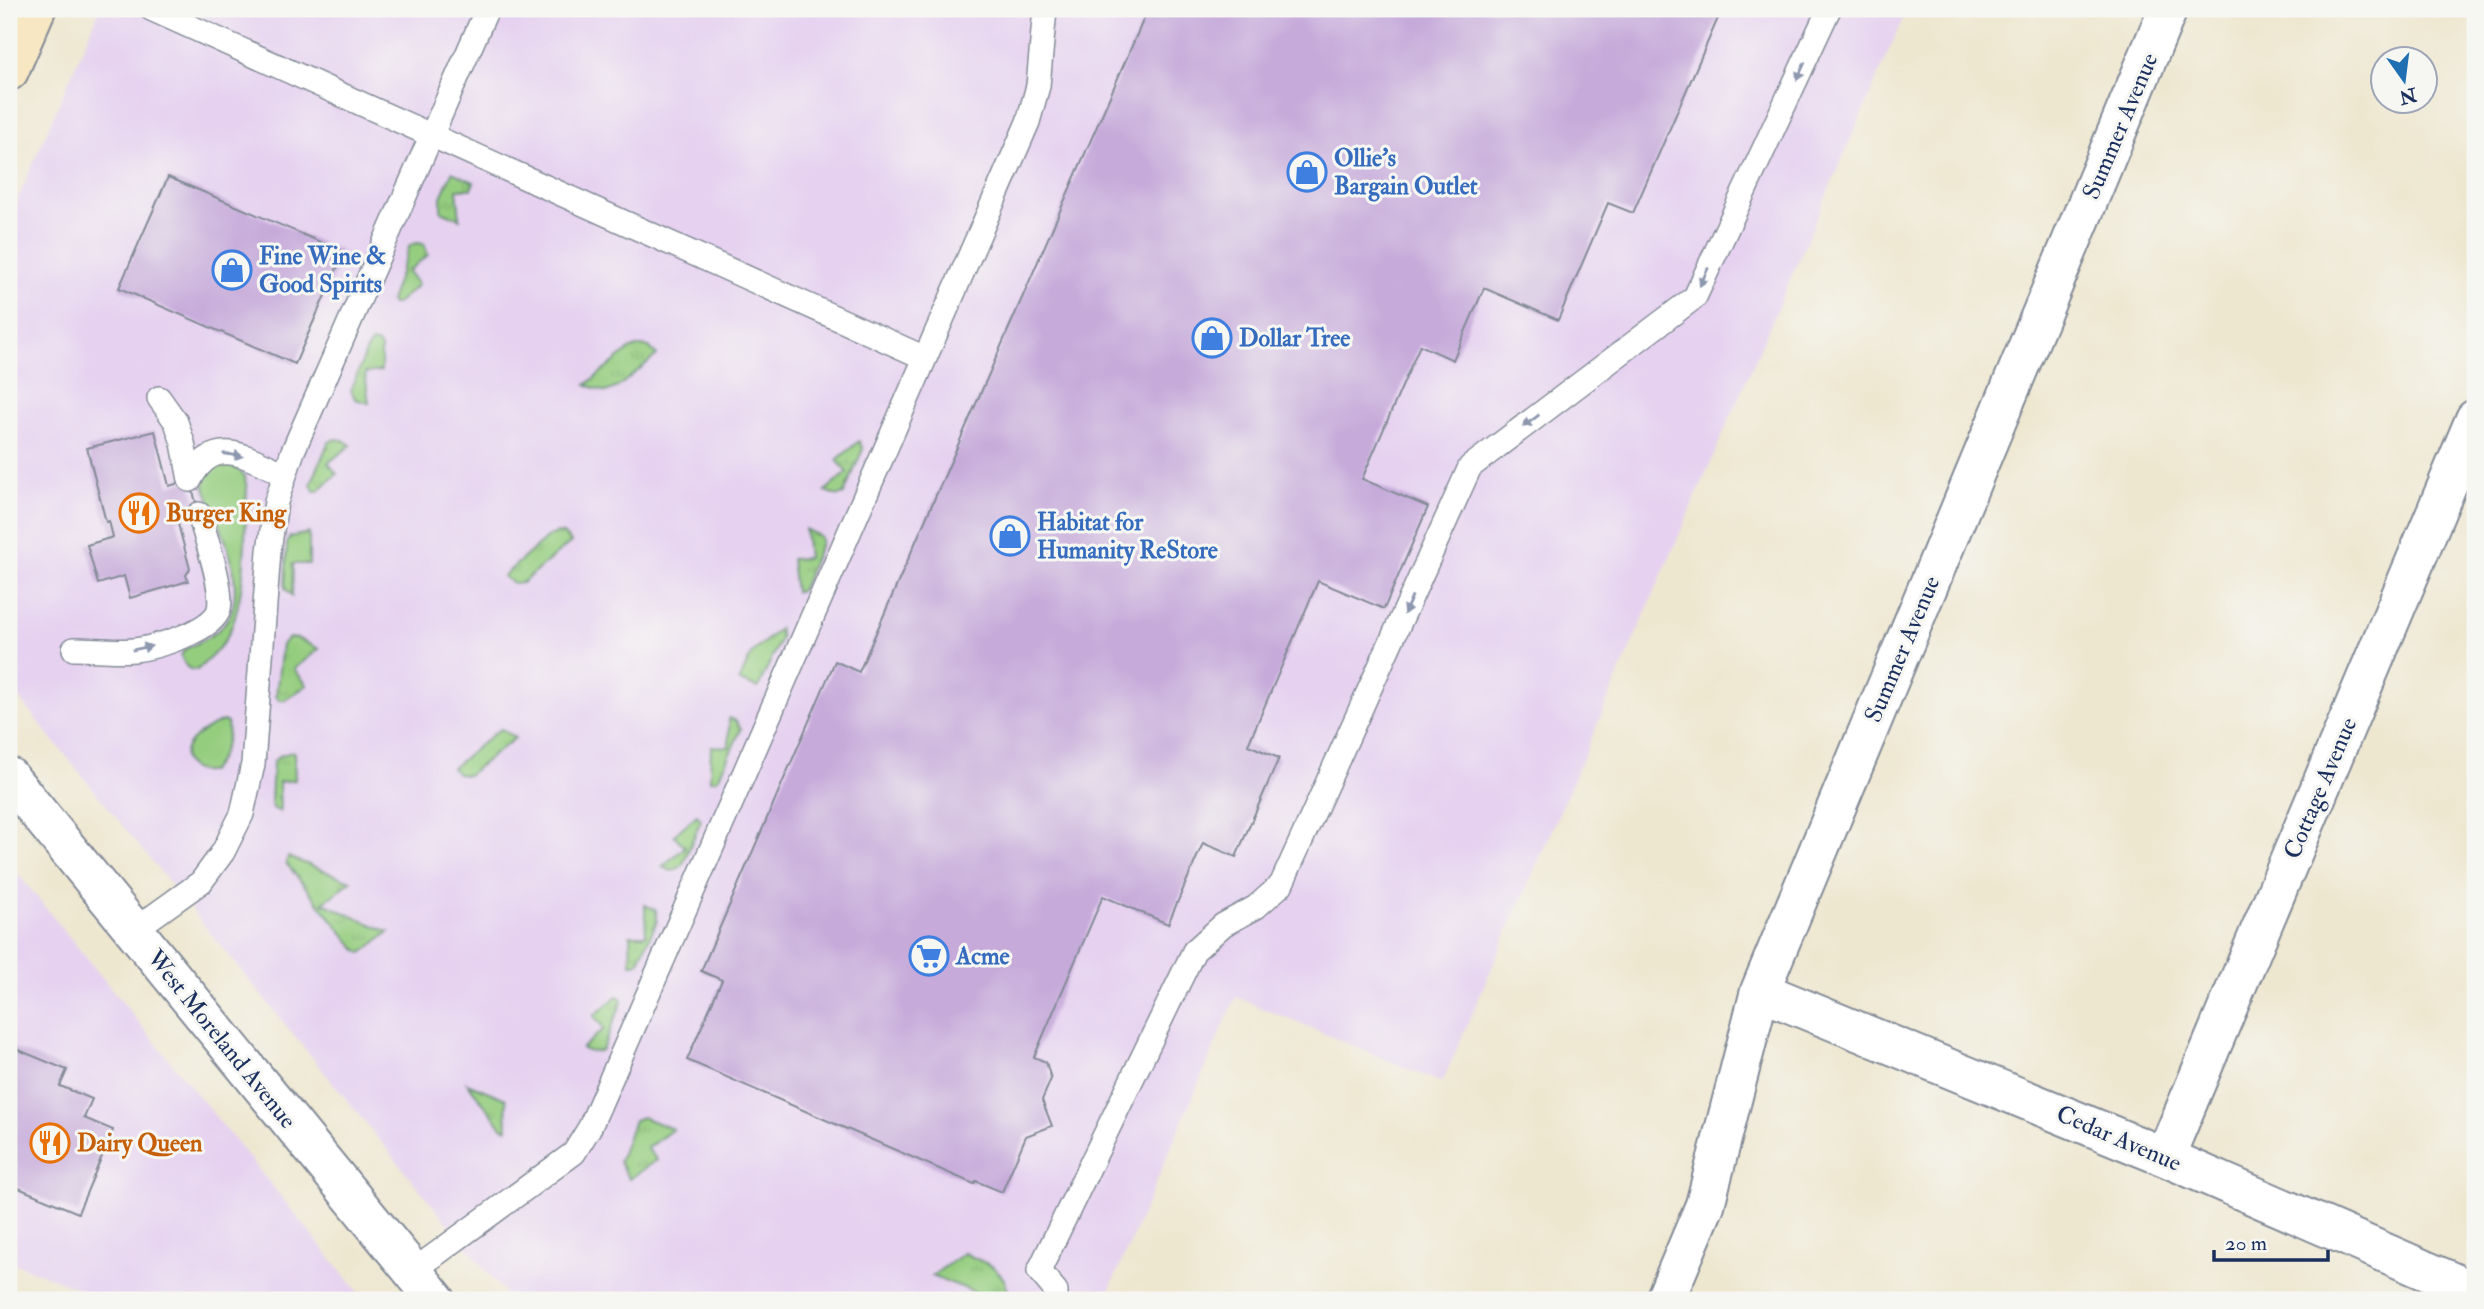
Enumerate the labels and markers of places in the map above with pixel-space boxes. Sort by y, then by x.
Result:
place label: Ollie's Bargain Outlet [1334,143,1478,202]
shop icon: Ollie's Bargain Outlet [1286,151,1328,193]
place label: Fine Wine & Good Spirits [259,241,386,300]
shop icon: Fine Wine & Good Spirits [211,249,253,291]
shop icon: Dollar Tree [1191,317,1233,359]
place label: Dollar Tree [1239,323,1350,354]
restaurant icon: Burger King [118,492,160,534]
place label: Burger King [166,498,287,529]
place label: Habitat for Humanity ReStore [1037,507,1218,566]
shop icon: Habitat for Humanity ReStore [989,515,1031,557]
supermarket icon: Acme [908,935,950,977]
place label: Acme [955,941,1010,972]
restaurant icon: Dairy Queen [29,1122,71,1164]
place label: Dairy Queen [77,1128,203,1159]

